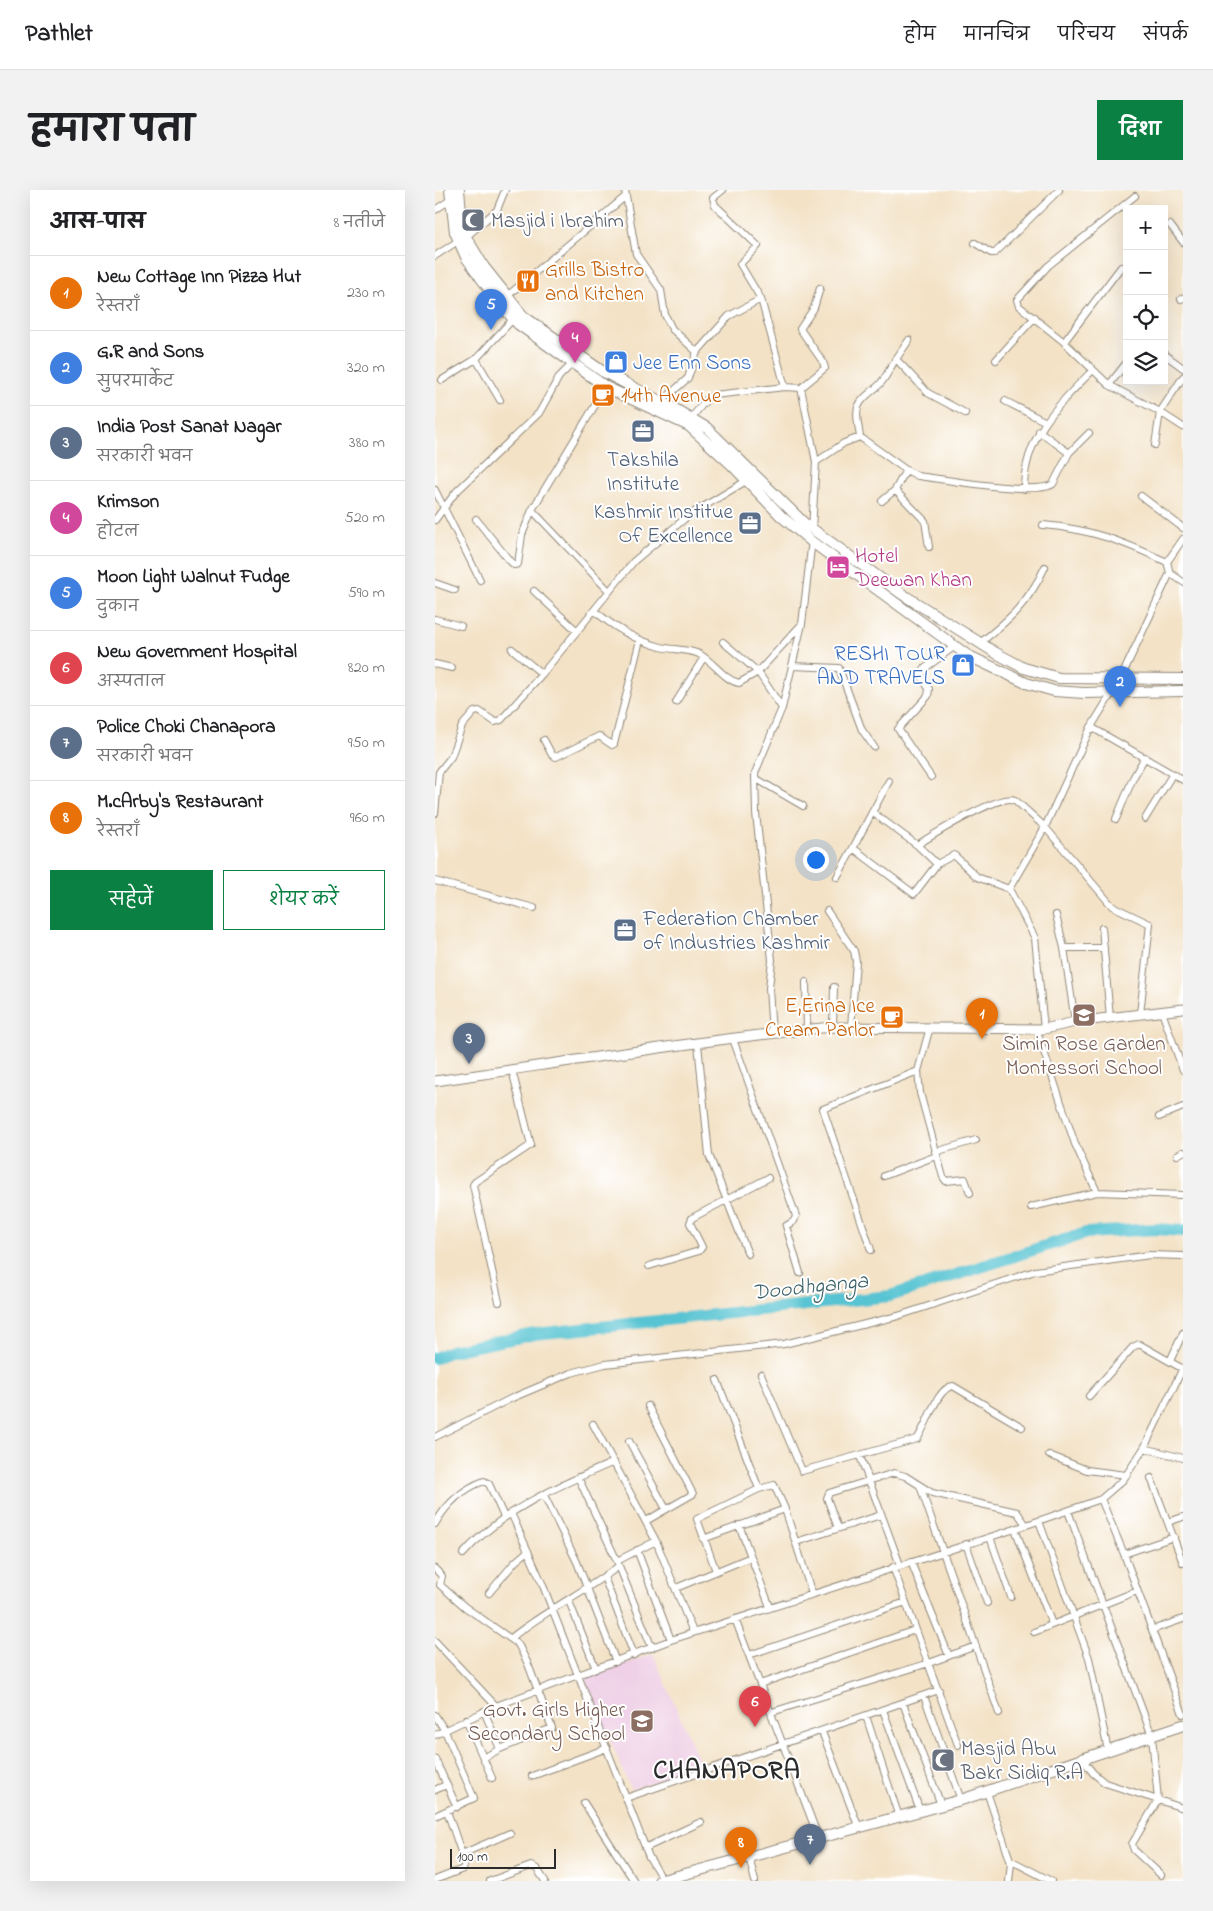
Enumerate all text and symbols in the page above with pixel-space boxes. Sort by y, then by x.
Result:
text: Pathlet [25,17,93,52]
text: होम [904,23,936,49]
text: मानचित्र [964,23,1030,49]
text: परिचय [1058,23,1115,49]
text: संपर्क [1143,23,1188,49]
button: दिशा [1097,100,1183,160]
text: हमारा पता [30,106,194,157]
map controls [1123,205,1168,385]
button: + [1123,205,1168,250]
mosque icon: Masjid i Ibrahim [460,207,486,233]
place label: Masjid i Ibrahim [491,207,624,237]
text: आस-पास [50,208,145,238]
text: 8 नतीजे [334,211,385,235]
button: − [1123,250,1168,295]
place label: Grills Bistro and Kitchen [545,256,645,310]
text: New Cottage Inn Pizza Hut [97,264,301,291]
restaurant icon: Grills Bistro and Kitchen [515,268,541,294]
text: 1 [63,281,69,305]
text: 230 m [347,281,385,305]
pin: 5 [475,289,507,330]
text: रेस्तराँ [97,295,140,319]
button: locate [1123,295,1168,340]
pin: 4 [559,322,591,363]
text: G.R and Sons [97,339,204,366]
button: layers [1123,340,1168,385]
shop icon: Jee Enn Sons [603,349,629,375]
place label: Jee Enn Sons [633,349,751,379]
text: 2 [62,356,70,380]
text: 320 m [347,356,385,380]
text: सुपरमार्केट [97,370,174,394]
cafe icon: 14th Avenue [590,382,616,408]
place label: 14th Avenue [621,382,722,412]
text: India Post Sanat Nagar [97,414,282,441]
office icon: Takshila Institute [630,418,656,444]
text: 3 [63,431,69,455]
text: 380 m [349,431,385,455]
text: सरकारी भवन [97,445,193,469]
place label: Takshila Institute [607,446,680,500]
text: Krimson [97,489,159,516]
place label: Kashmir Institue Of Excellence [594,498,734,552]
text: 4 [63,506,69,530]
text: 520 m [345,506,385,530]
office icon: Kashmir Institue Of Excellence [737,510,763,536]
text: होटल [97,520,139,544]
place label: Hotel Deewan Khan [854,542,972,596]
hotel icon: Hotel Deewan Khan [825,554,851,580]
text: Moon Light Walnut Fudge [97,564,290,591]
text: 5 [61,581,71,605]
text: 590 m [348,581,385,605]
text: दुकान [97,595,139,619]
text: New Government Hospital [97,639,297,666]
place label: RESHI TOUR AND TRAVELS [817,640,945,694]
shop icon: RESHI TOUR AND TRAVELS [950,652,976,678]
text: 6 [62,656,70,680]
text: 820 m [348,656,385,680]
pin: 2 [1104,666,1136,707]
text: अस्पताल [97,670,165,694]
text: Police Choki Chanapora [97,714,275,741]
text: 7 [63,731,69,755]
text: 950 m [348,731,385,755]
text: सरकारी भवन [97,745,193,769]
text: M.cArby's Restaurant [97,789,263,816]
text: 8 [63,806,69,830]
text: 960 m [350,806,385,830]
text: रेस्तराँ [97,820,140,844]
your location [803,847,829,873]
button: सहेजें [50,870,213,930]
button: शेयर करें [223,870,385,930]
place label: Federation Chamber of Industries Kashmir [642,905,831,959]
office icon: Federation Chamber of Industries Kashmir [612,917,638,943]
place label: E,Erina Ice Cream Parlor [765,992,876,1046]
pin: 1 [966,998,998,1039]
school or university icon: Simin Rose Garden Montessori School [1071,1002,1097,1028]
cafe icon: E,Erina Ice Cream Parlor [879,1004,905,1030]
pin: 3 [453,1023,485,1064]
place label: Simin Rose Garden Montessori School [1002,1030,1166,1084]
water label: Doodhganga [751,1266,871,1310]
pin: 6 [739,1686,771,1727]
place label: Govt. Girls Higher Secondary School [467,1696,625,1752]
school or university icon: Govt. Girls Higher Secondary School [629,1708,655,1734]
place label: Masjid Abu Bakr Sidiq R.A [960,1735,1083,1789]
mosque icon: Masjid Abu Bakr Sidiq R.A [930,1747,956,1773]
district label: CHANAPORA [653,1753,801,1791]
pin: 7 [794,1824,826,1865]
pin: 8 [725,1827,757,1868]
scale bar [450,1846,556,1869]
text: 100 m [457,1847,488,1868]

